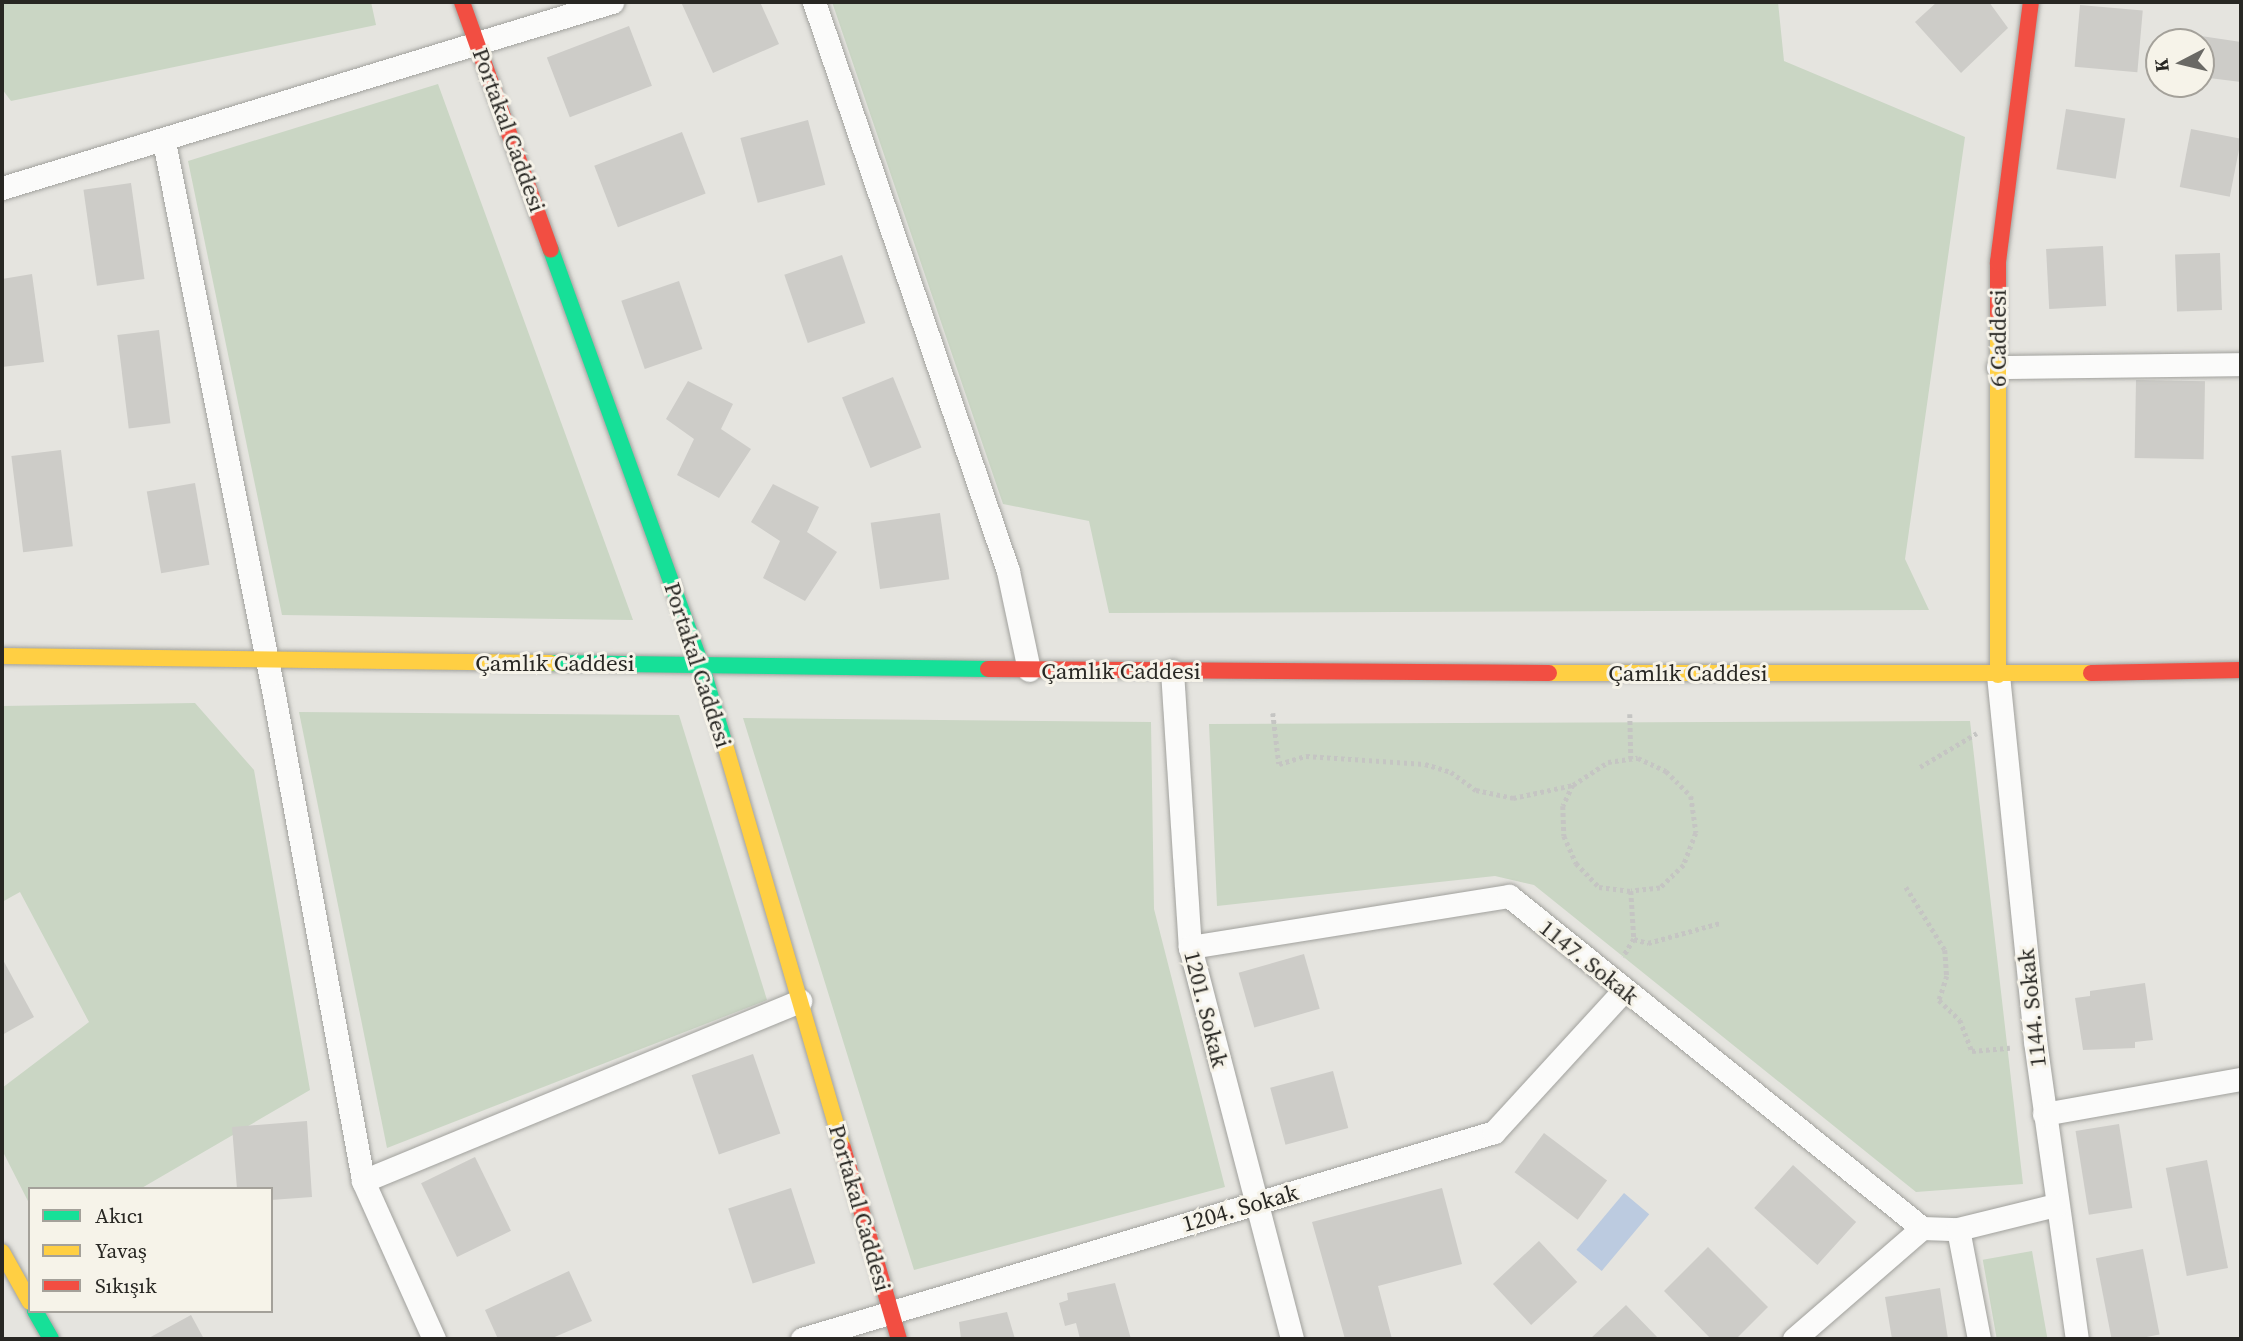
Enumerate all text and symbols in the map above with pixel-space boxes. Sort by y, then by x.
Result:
north arrow [2145,28,2215,98]
street label: Portakal Caddesi [467,44,551,216]
text: K [2147,57,2175,73]
street label: 6 Caddesi [1984,289,2012,387]
street label: Portakal Caddesi [658,579,738,751]
street label: Çamlık Caddesi [475,649,635,677]
street label: Çamlık Caddesi [1041,657,1201,685]
street label: Çamlık Caddesi [1608,659,1768,687]
street label: 1147. Sokak [1534,914,1644,1010]
street label: 1144. Sokak [2012,947,2052,1069]
street label: 1201. Sokak [1178,948,1234,1070]
street label: Portakal Caddesi [823,1121,897,1295]
street label: 1204. Sokak [1179,1178,1301,1238]
legend [28,1187,273,1313]
text: Akıcı [95,1201,143,1230]
text: Yavaş [95,1236,147,1265]
text: Sıkışık [95,1271,157,1300]

